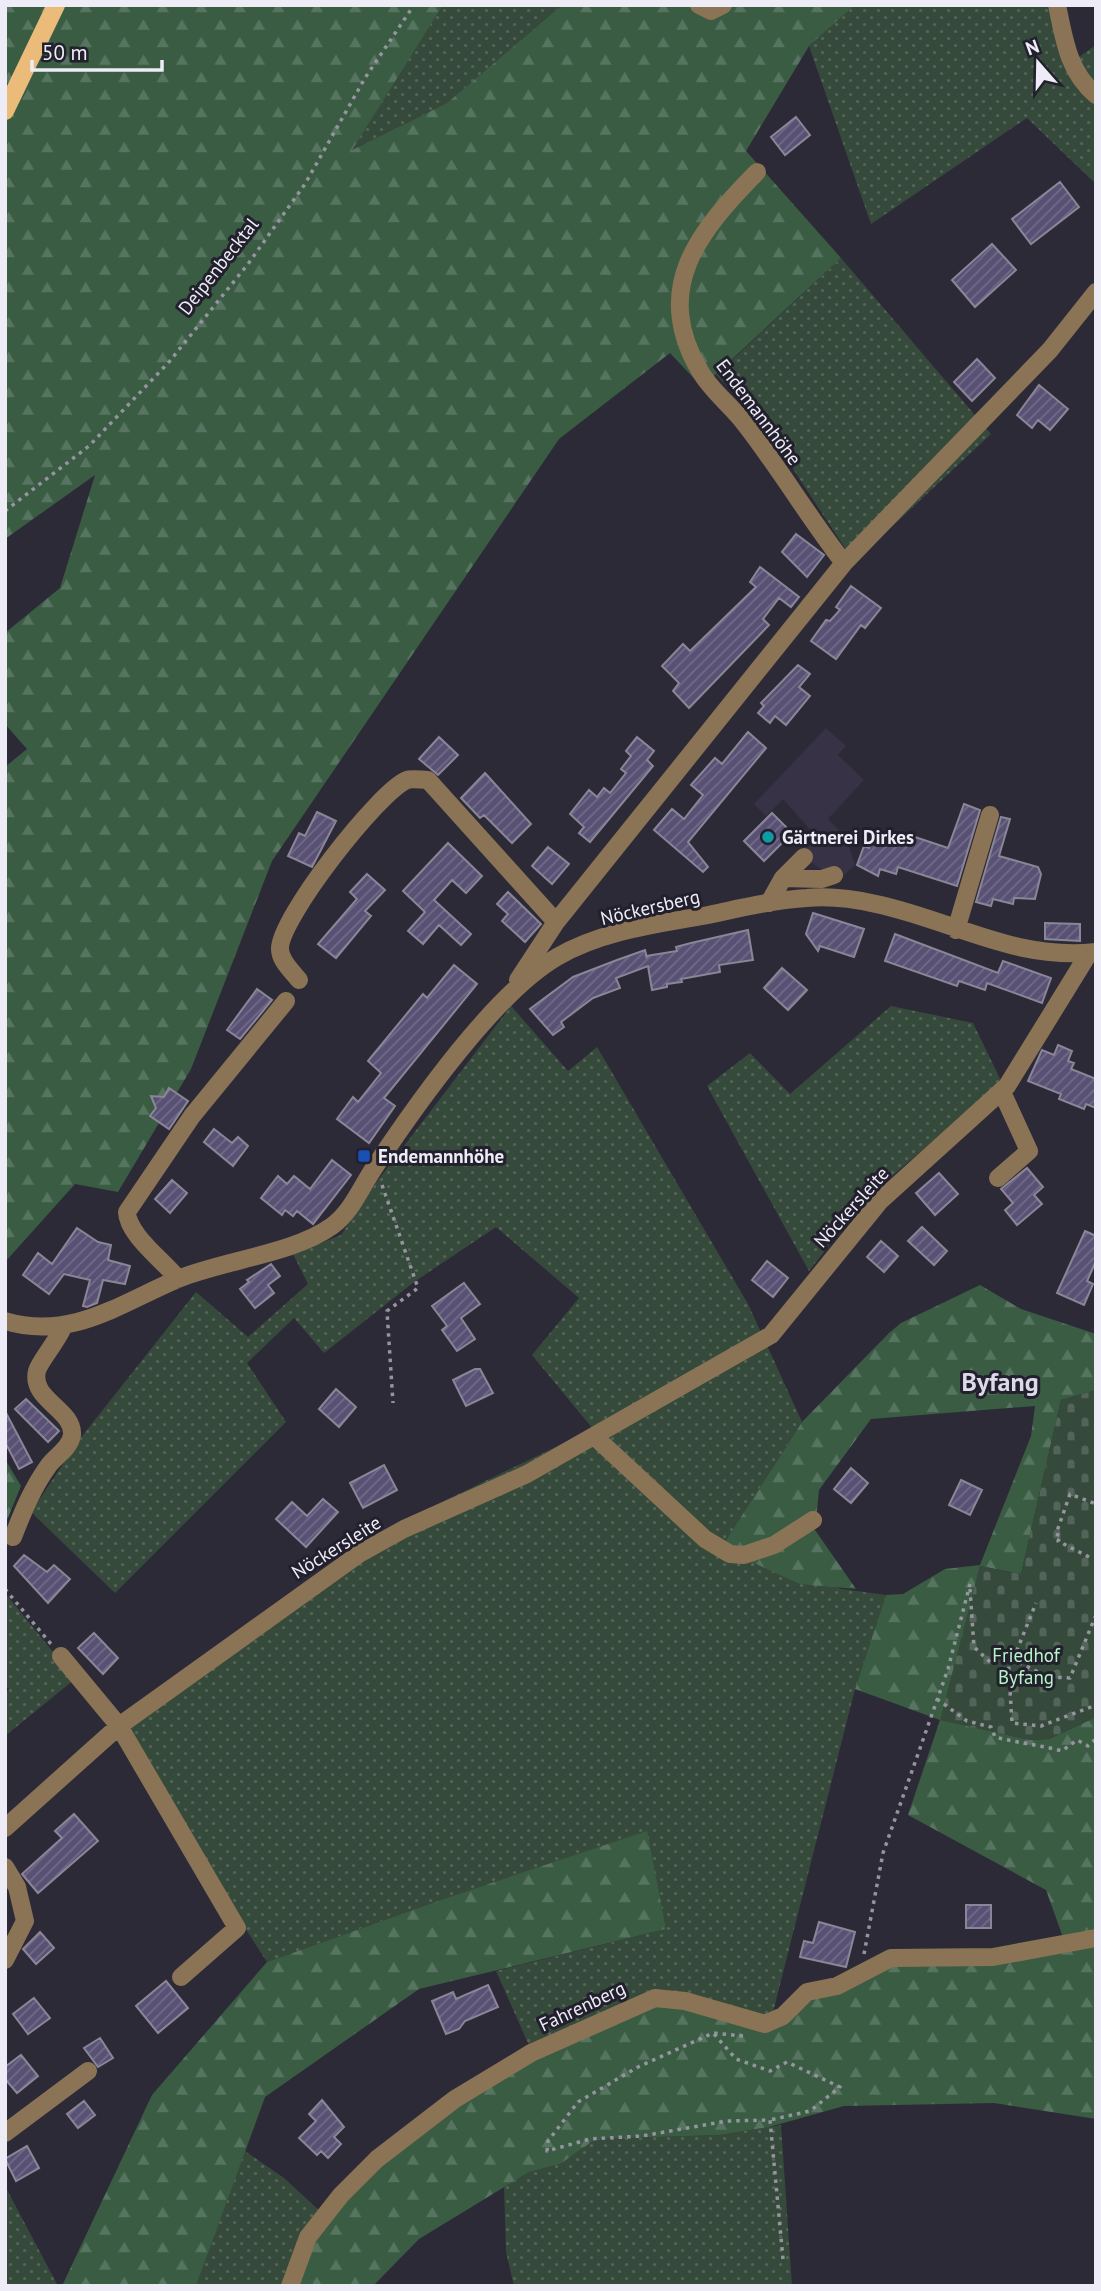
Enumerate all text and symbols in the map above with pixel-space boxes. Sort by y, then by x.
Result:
scale bar [32,28,161,72]
north arrow [1003,28,1073,98]
text: N [1022,34,1042,60]
text: 50 m [42,39,88,66]
street label: Deipenbecktal [173,212,264,319]
street label: Endemannhöhe [711,354,807,470]
place label: Gärtnerei Dirkes [782,825,914,849]
marker: Gärtnerei Dirkes [760,829,776,845]
street label: Nöckersberg [598,884,702,930]
place label: Endemannhöhe [378,1144,504,1168]
marker: Endemannhöhe [356,1148,372,1164]
street label: Nöckersleite [808,1162,894,1252]
district label: Byfang [961,1365,1039,1398]
street label: Nöckersleite [287,1510,385,1584]
park label: Friedhof Byfang [992,1643,1061,1689]
street label: Fahrenberg [535,1976,629,2036]

